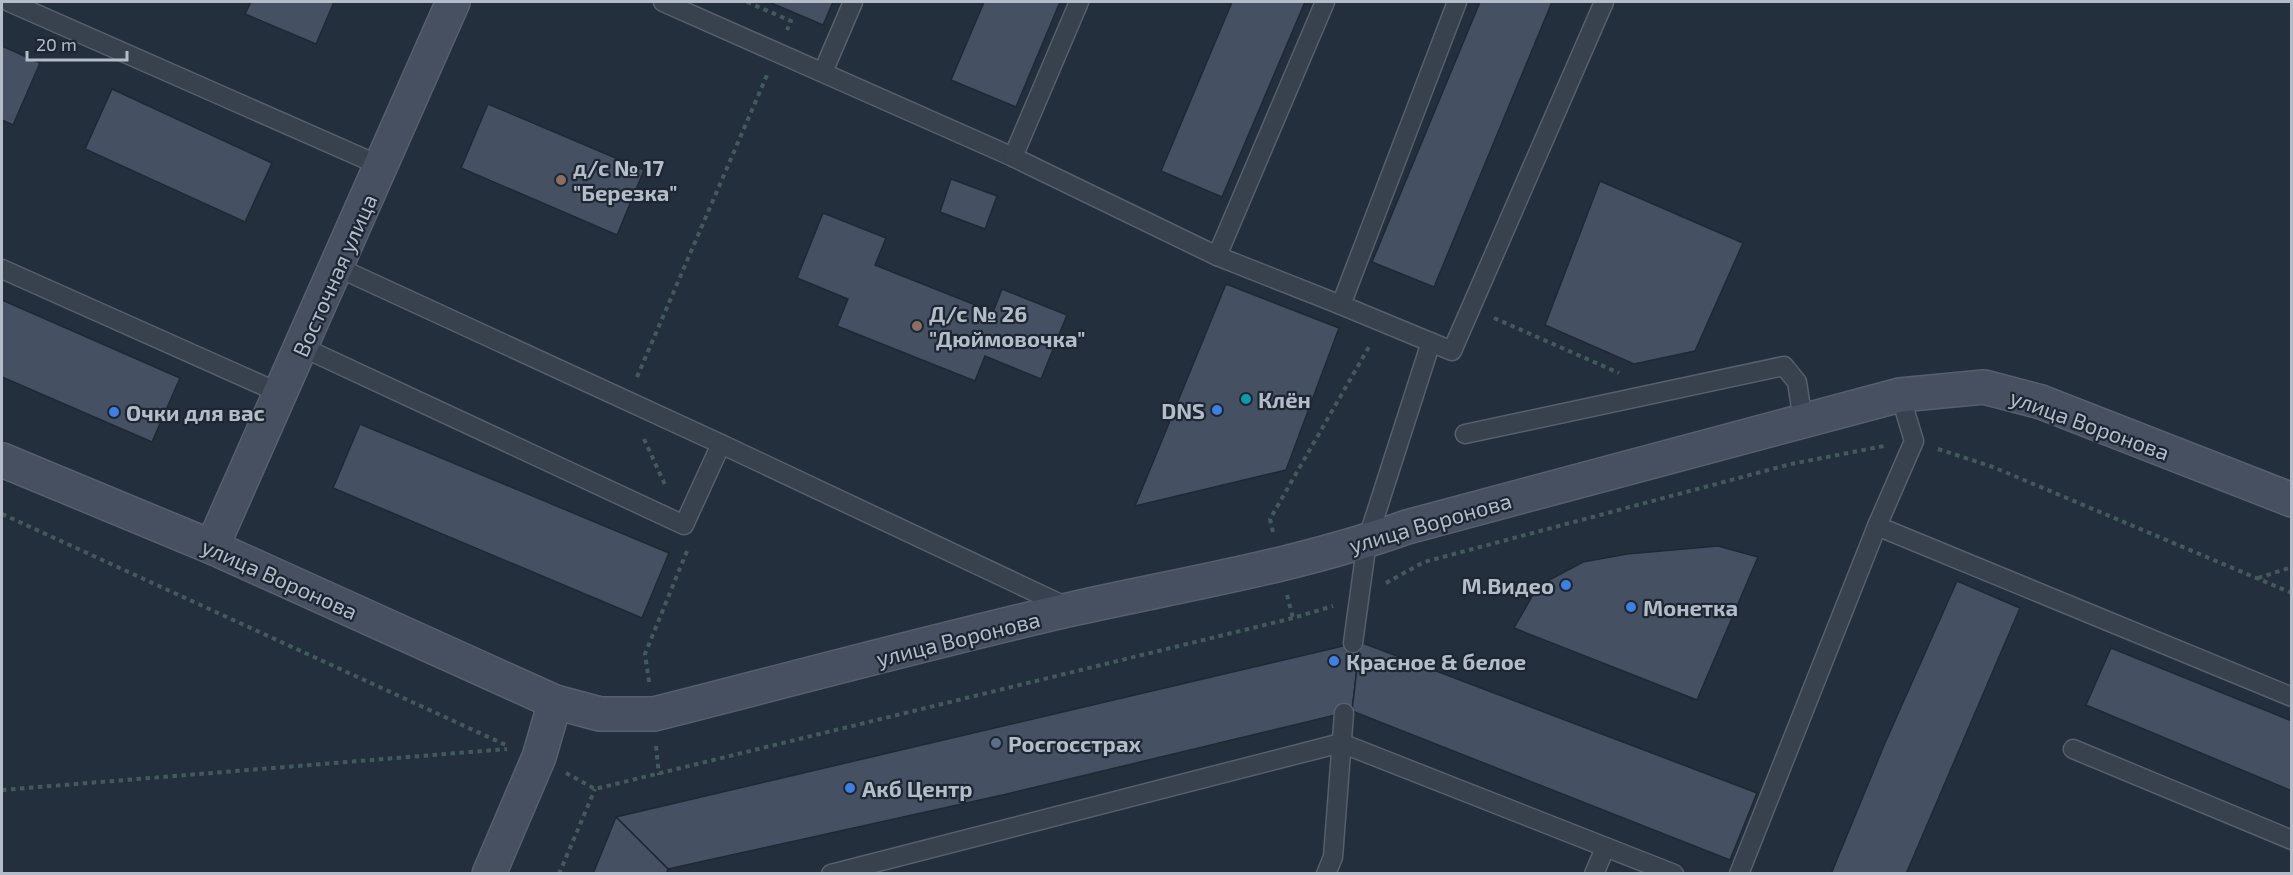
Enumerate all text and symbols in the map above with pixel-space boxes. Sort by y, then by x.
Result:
scale bar [27,24,128,62]
text: 20 m [36,33,77,55]
place label: д/с № 17 "Березка" [573,154,677,205]
marker: д/с № 17 "Березка" [554,173,568,187]
street label: Восточная улица [287,190,382,361]
place label: Д/с № 26 "Дюймовочка" [929,300,1085,351]
marker: Д/с № 26 "Дюймовочка" [910,319,924,333]
street label: улица Воронова [2006,383,2173,466]
place label: Клён [1258,386,1311,412]
marker: Клён [1239,392,1253,406]
place label: DNS [1161,397,1205,423]
place label: Очки для вас [126,399,265,425]
marker: DNS [1210,403,1224,417]
marker: Очки для вас [107,405,121,419]
street label: улица Воронова [1346,486,1514,559]
street label: улица Воронова [198,532,362,625]
place label: М.Видео [1462,572,1554,598]
marker: М.Видео [1559,578,1573,592]
place label: Монетка [1643,594,1738,620]
marker: Монетка [1624,600,1638,614]
street label: улица Воронова [874,605,1043,672]
place label: Красное & белое [1346,648,1526,674]
marker: Красное & белое [1327,654,1341,668]
place label: Росгосстрах [1008,730,1141,756]
marker: Росгосстрах [989,736,1003,750]
place label: Акб Центр [862,775,973,801]
marker: Акб Центр [843,781,857,795]

